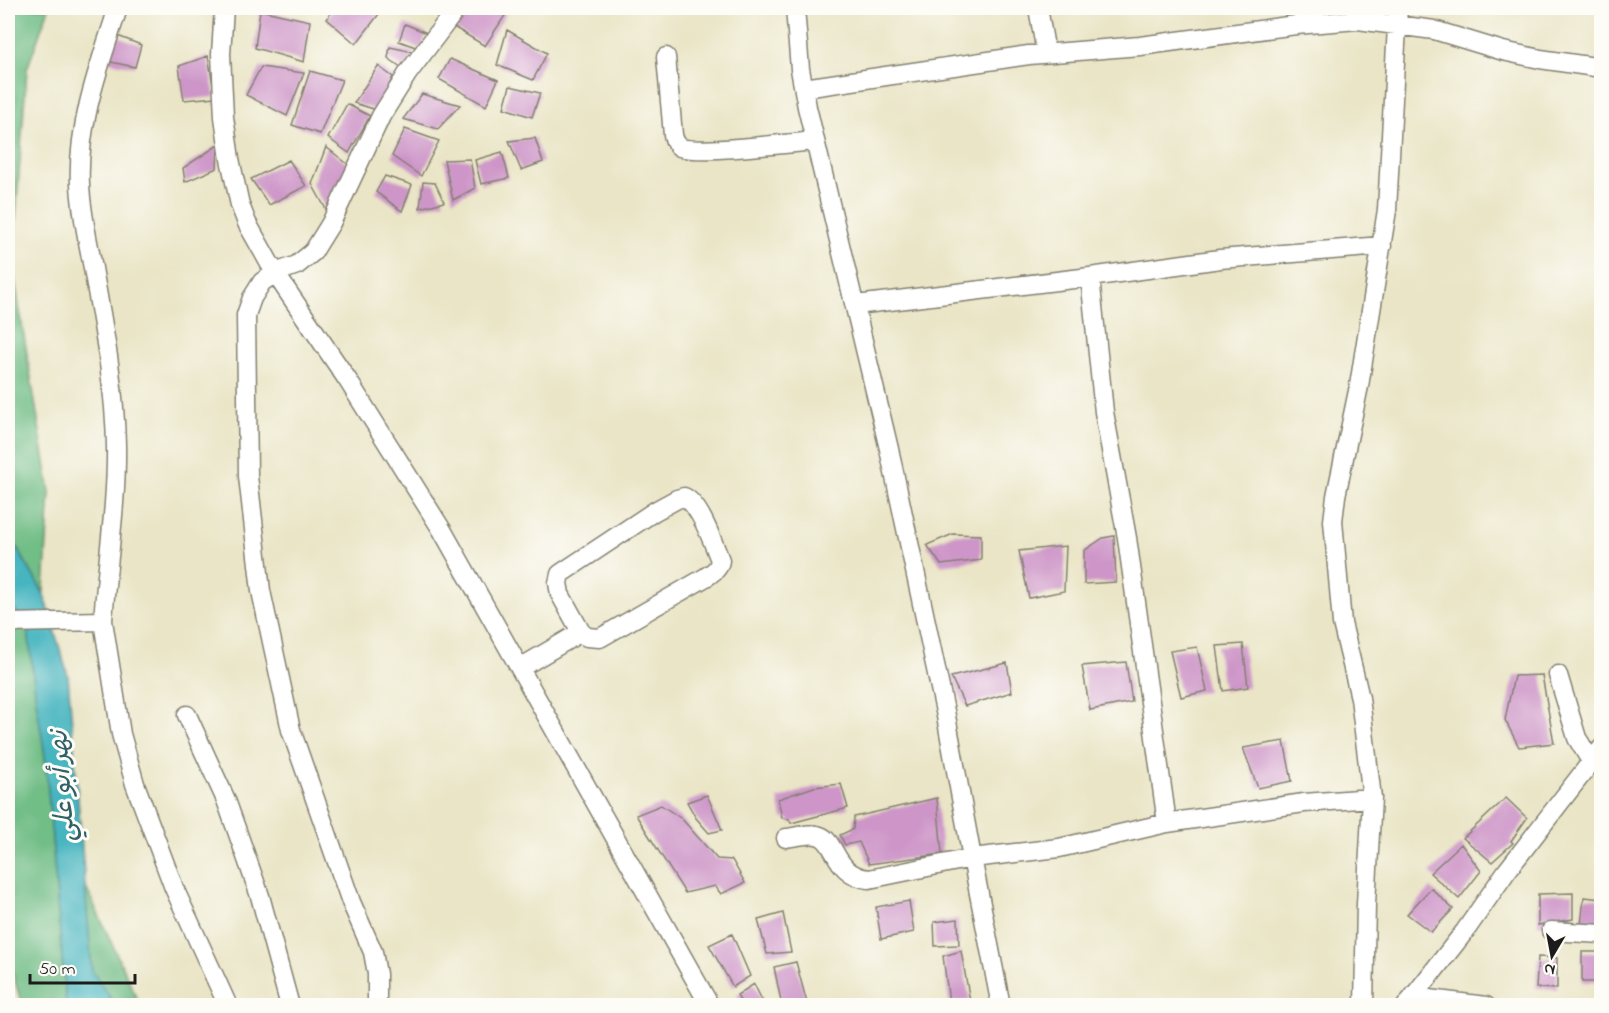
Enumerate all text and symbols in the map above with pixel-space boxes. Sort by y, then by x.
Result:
water label: نهر أبو علي [41,726,88,843]
north arrow [1522,926,1582,986]
scale bar [30,947,135,985]
text: N [1542,956,1557,982]
text: 50 m [39,957,76,983]

